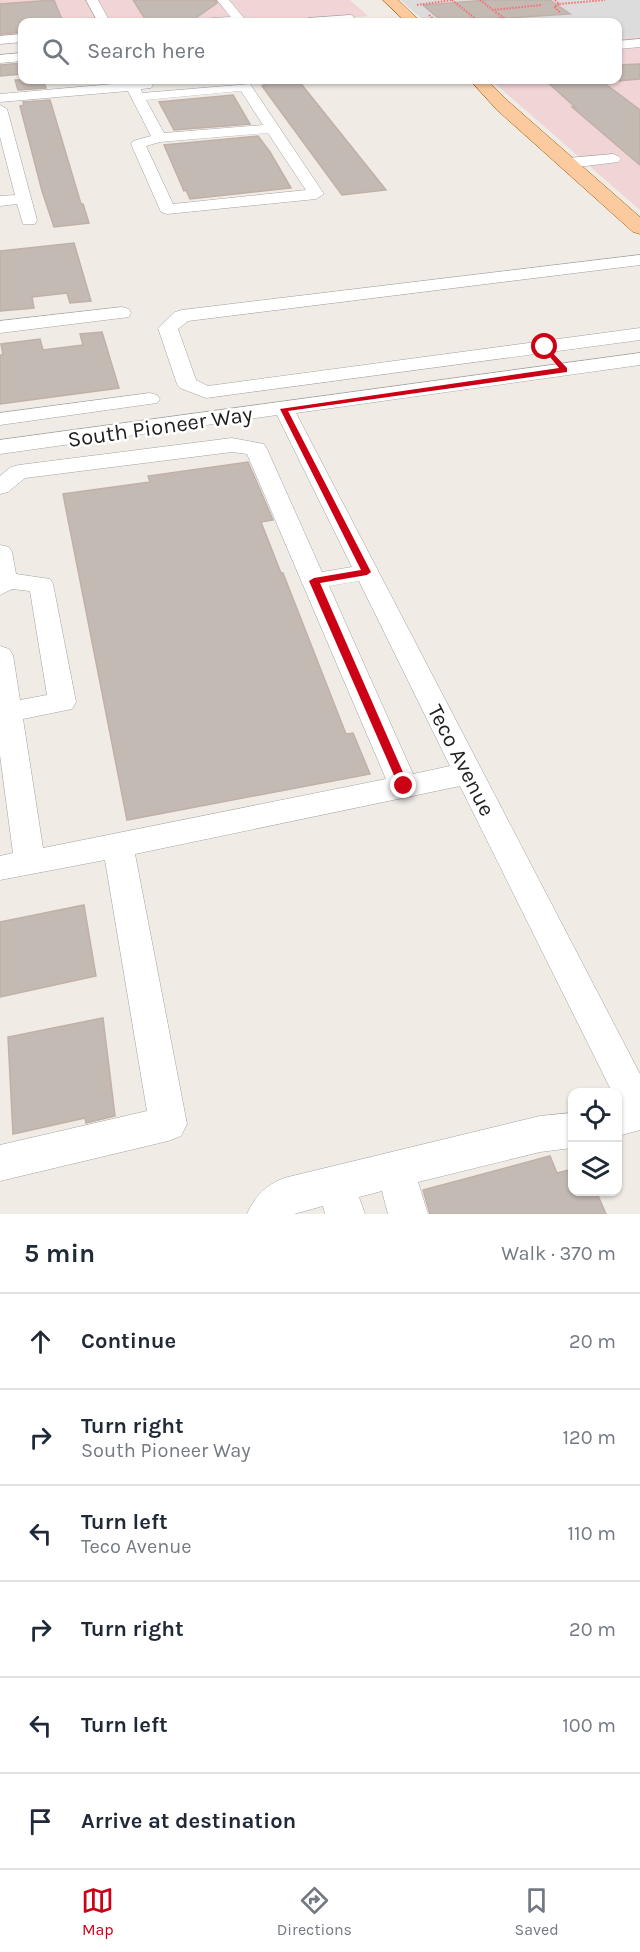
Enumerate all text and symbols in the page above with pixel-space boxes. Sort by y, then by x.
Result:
search box [18,18,622,84]
icon: search [39,35,72,68]
text: Search here [87,38,205,64]
route start [531,333,557,359]
street label: South Pioneer Way [66,401,254,453]
street label: Teco Avenue [422,700,500,821]
route end [390,772,416,798]
map controls [568,1088,622,1196]
button: locate [568,1088,622,1142]
button: layers [568,1142,622,1196]
text: 5 min [24,1238,95,1269]
text: Walk · 370 m [501,1242,616,1265]
icon: ahead [24,1325,57,1358]
text: Continue [81,1328,176,1354]
text: 20 m [569,1330,616,1353]
text: Turn right [81,1413,184,1439]
icon: right [24,1421,57,1454]
text: 120 m [562,1426,616,1449]
text: South Pioneer Way [81,1439,251,1462]
text: Turn left [81,1509,168,1535]
icon: left [24,1517,57,1550]
text: 110 m [567,1522,616,1545]
text: Teco Avenue [81,1535,192,1558]
icon: right [24,1613,57,1646]
text: Turn right [81,1616,184,1642]
text: 20 m [569,1618,616,1641]
icon: left [24,1709,57,1742]
text: Turn left [81,1712,168,1738]
text: 100 m [562,1714,616,1737]
icon: arrive [24,1805,57,1838]
text: Arrive at destination [81,1808,296,1834]
tab: Map [81,1884,114,1939]
tab: Directions [277,1884,352,1939]
tab: Saved [515,1884,559,1939]

